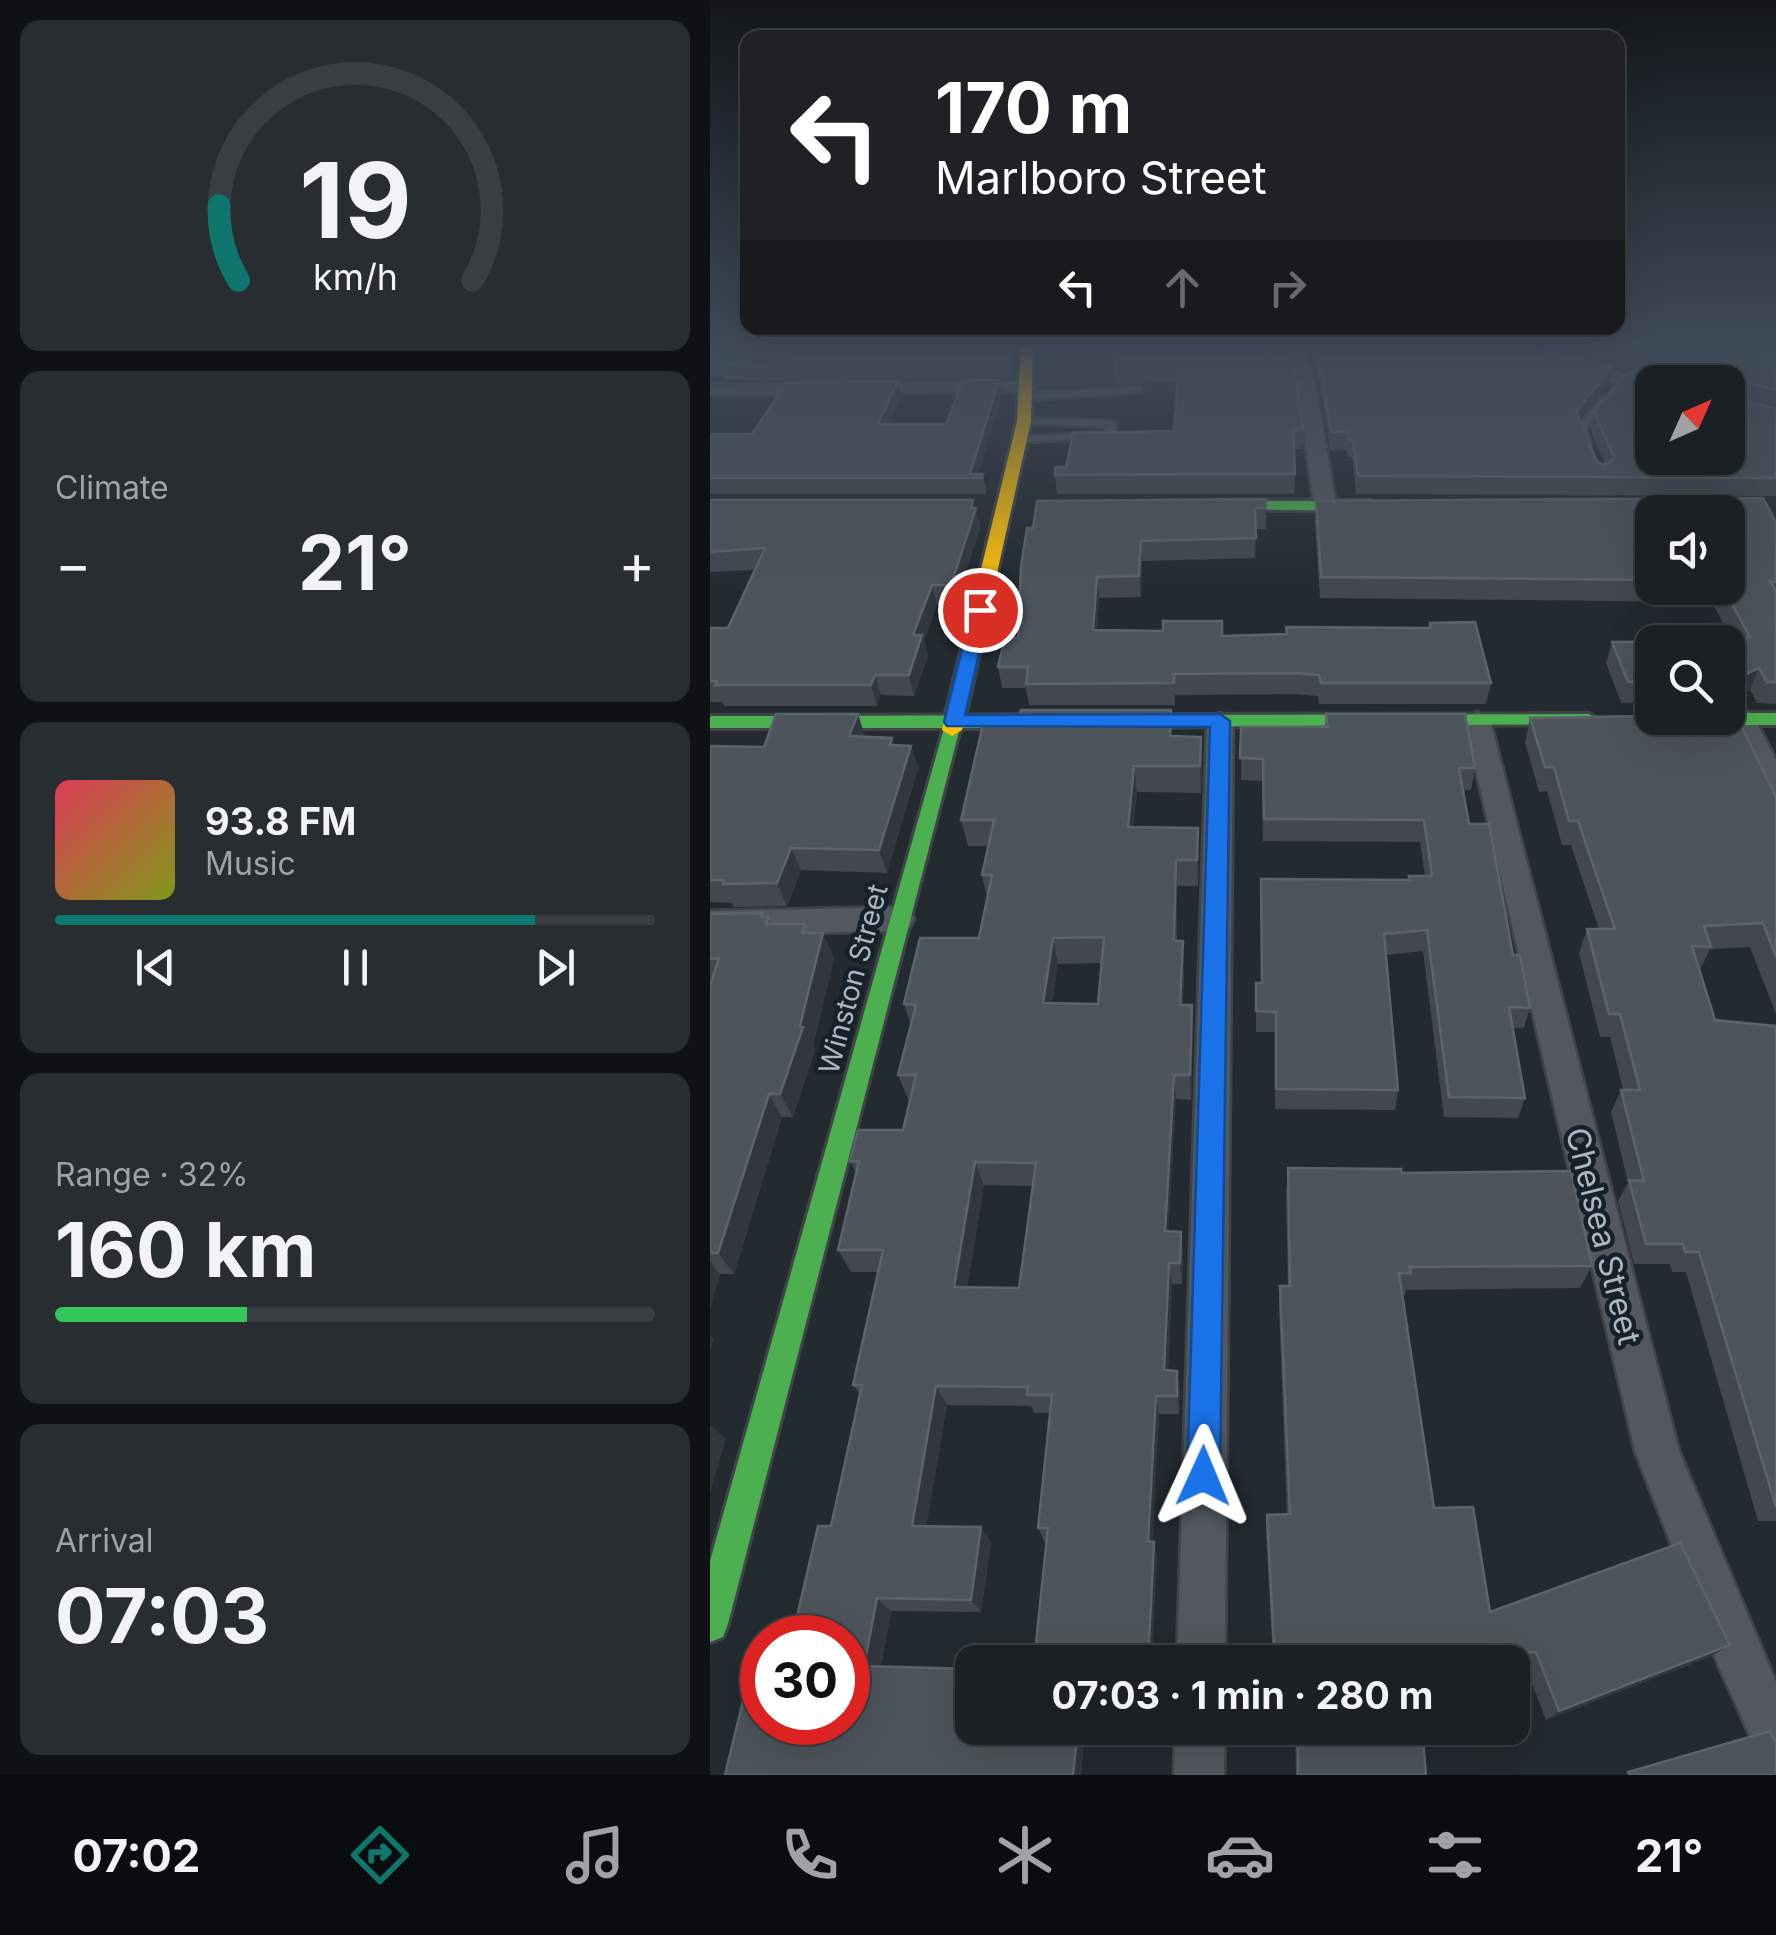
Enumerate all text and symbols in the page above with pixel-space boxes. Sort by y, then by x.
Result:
text: 170 m [935,65,1132,150]
icon: left [770,70,900,200]
text: 19 [299,137,411,263]
text: Marlboro Street [935,150,1267,205]
text: km/h [313,255,397,299]
icon: left [1050,260,1105,315]
icon: ahead [1155,260,1210,315]
icon: right [1260,260,1315,315]
north arrow [1635,365,1745,475]
map controls [1635,365,1745,735]
text: Climate [55,468,169,507]
button: sound [1635,495,1745,605]
text: 21° [298,517,412,608]
text: − [55,531,91,597]
text: + [619,531,655,597]
pin [938,568,1023,653]
icon: arrive [953,583,1008,638]
button: search [1635,625,1745,735]
text: 93.8 FM [205,798,356,844]
text: Music [205,844,296,883]
street label: Winston Street [811,881,895,1077]
icon: previous [128,940,183,995]
icon: pause [328,940,383,995]
icon: next [528,940,583,995]
street label: Chelsea Street [1558,1124,1649,1348]
text: Range · 32% [55,1155,249,1194]
text: 160 km [55,1204,316,1295]
position arrow [1151,1424,1255,1528]
text: Arrival [55,1521,153,1560]
text: 07:03 [55,1570,269,1661]
speed limit sign: 30 [740,1615,870,1745]
text: 07:03 · 1 min · 280 m [1052,1672,1433,1718]
icon: directions [345,1820,415,1890]
icon: music [560,1820,630,1890]
icon: phone [775,1820,845,1890]
icon: climate [990,1820,1060,1890]
icon: car [1205,1820,1275,1890]
icon: filters [1420,1820,1490,1890]
text: 07:02 [72,1828,200,1883]
text: 21° [1635,1828,1703,1883]

